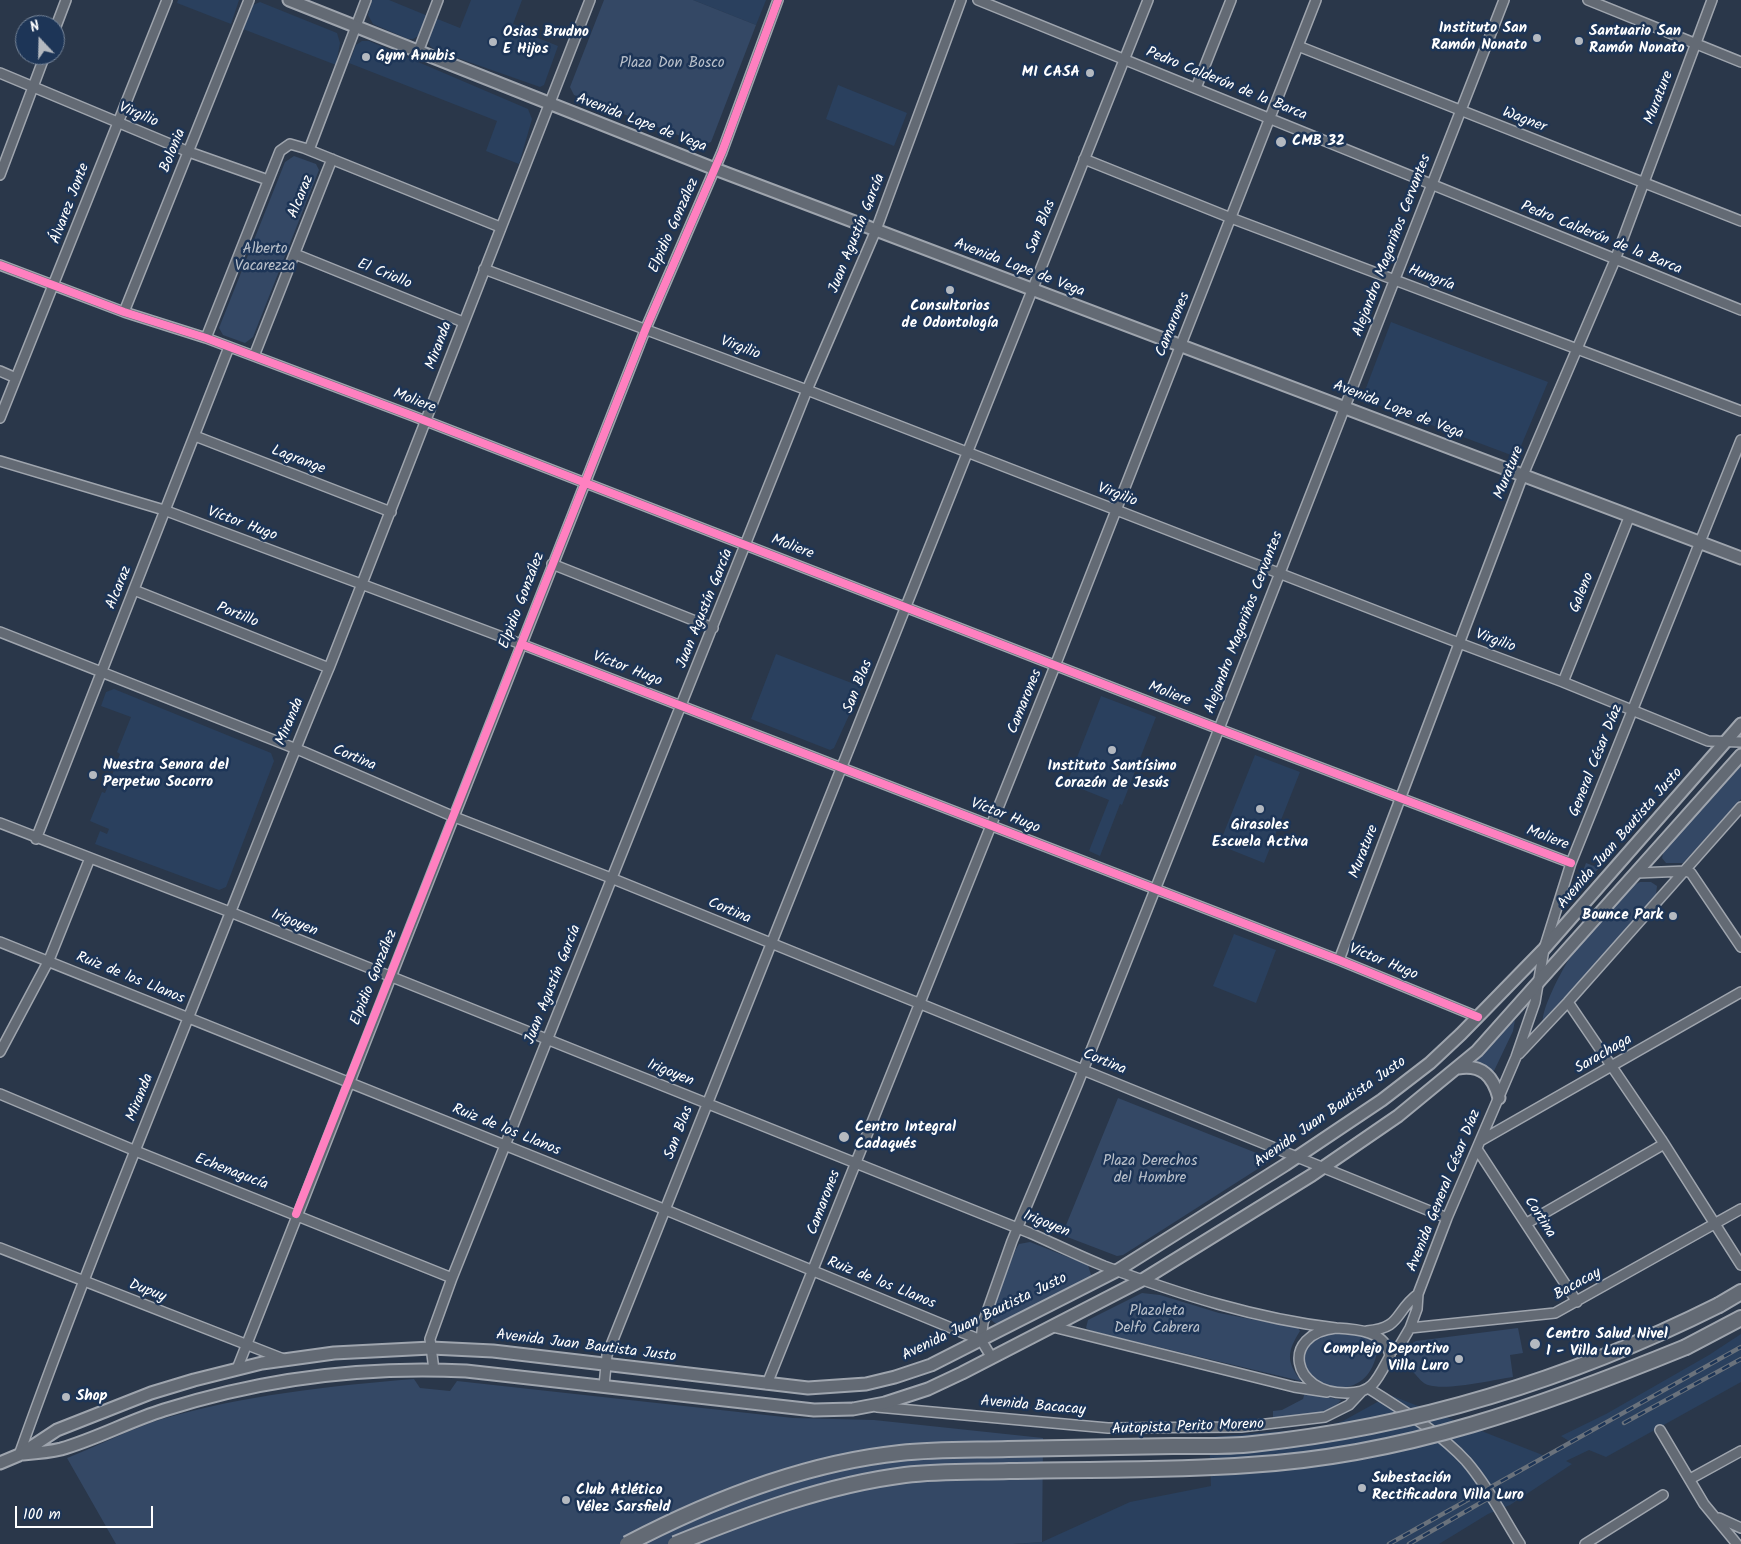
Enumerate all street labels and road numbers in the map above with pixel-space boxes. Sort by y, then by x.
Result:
street label: Pedro Calderón de la Barca [1143,44,1309,126]
street label: Murature [1642,69,1678,127]
street label: Avenida Lope de Vega [573,91,709,157]
street label: Virgilio [115,100,161,132]
street label: Wagner [1499,104,1549,138]
street label: Bolonia [157,127,191,175]
street label: Alejandro Magariños Cervantes [1350,152,1436,340]
street label: Álvarez Jonte [47,161,95,247]
street label: Juan Agustín García [826,172,890,296]
street label: Alcaraz [285,173,319,221]
street label: Elpidio González [646,176,704,276]
street label: San Blas [1023,198,1061,256]
street label: Pedro Calderón de la Barca [1518,198,1684,280]
street label: Avenida Lope de Vega [951,236,1087,302]
street label: El Criollo [354,256,414,294]
street label: Hungría [1405,262,1457,296]
street label: Camarones [1153,290,1195,360]
street label: Miranda [423,319,457,373]
street label: Virgilio [718,333,762,365]
street label: Avenida Lope de Vega [1330,378,1466,444]
street label: Moliere [390,386,438,418]
street label: Lagrange [269,443,327,479]
street label: Murature [1491,444,1529,502]
street label: Virgilio [1095,480,1139,512]
street label: Víctor Hugo [205,504,279,546]
street label: Alejandro Magariños Cervantes [1202,529,1288,717]
street label: Moliere [768,532,816,564]
street label: Juan Agustín García [674,547,738,671]
street label: Elpidio González [496,550,550,652]
street label: Alcaraz [103,564,137,612]
street label: Galeno [1567,570,1599,616]
street label: Portillo [213,600,261,632]
street label: Virgilio [1473,626,1517,658]
street label: Víctor Hugo [590,649,664,691]
street label: San Blas [840,658,878,716]
street label: Camarones [1005,667,1047,737]
street label: Moliere [1145,679,1193,711]
street label: Miranda [273,696,309,748]
street label: General César Díaz [1566,702,1628,820]
street label: Cortina [330,742,378,776]
street label: Avenida Juan Bautista Justo [1555,765,1687,913]
street label: Víctor Hugo [968,796,1042,838]
street label: Murature [1347,823,1383,881]
street label: Moliere [1523,823,1571,855]
street label: Cortina [705,895,753,929]
street label: Irigoyen [268,906,320,942]
street label: Juan Agustín García [522,923,586,1047]
street label: Elpidio González [348,927,402,1029]
street label: Víctor Hugo [1346,941,1420,985]
street label: Ruiz de los Llanos [73,949,187,1009]
street label: Sarachaga [1572,1031,1636,1079]
street label: Cortina [1080,1046,1128,1080]
street label: Avenida Juan Bautista Justo [1252,1054,1410,1172]
street label: Irigoyen [644,1056,696,1092]
street label: Miranda [123,1071,159,1125]
street label: Ruiz de los Llanos [449,1101,563,1161]
street label: San Blas [662,1104,698,1162]
street label: Avenida General César Díaz [1404,1107,1486,1275]
street label: Echenagucía [192,1151,270,1195]
street label: Camarones [804,1168,846,1238]
street label: Cortina [1519,1194,1559,1242]
street label: Irigoyen [1020,1207,1072,1243]
street label: Ruiz de los Llanos [824,1254,938,1314]
street label: Bacacay [1551,1265,1605,1305]
street label: Avenida Juan Bautista Justo [900,1270,1070,1366]
street label: Dupuy [126,1277,168,1307]
street label: Avenida Juan Bautista Justo [495,1327,677,1367]
street label: Avenida Bacacay [980,1393,1086,1421]
street label: Autopista Perito Moreno [1112,1416,1264,1440]

